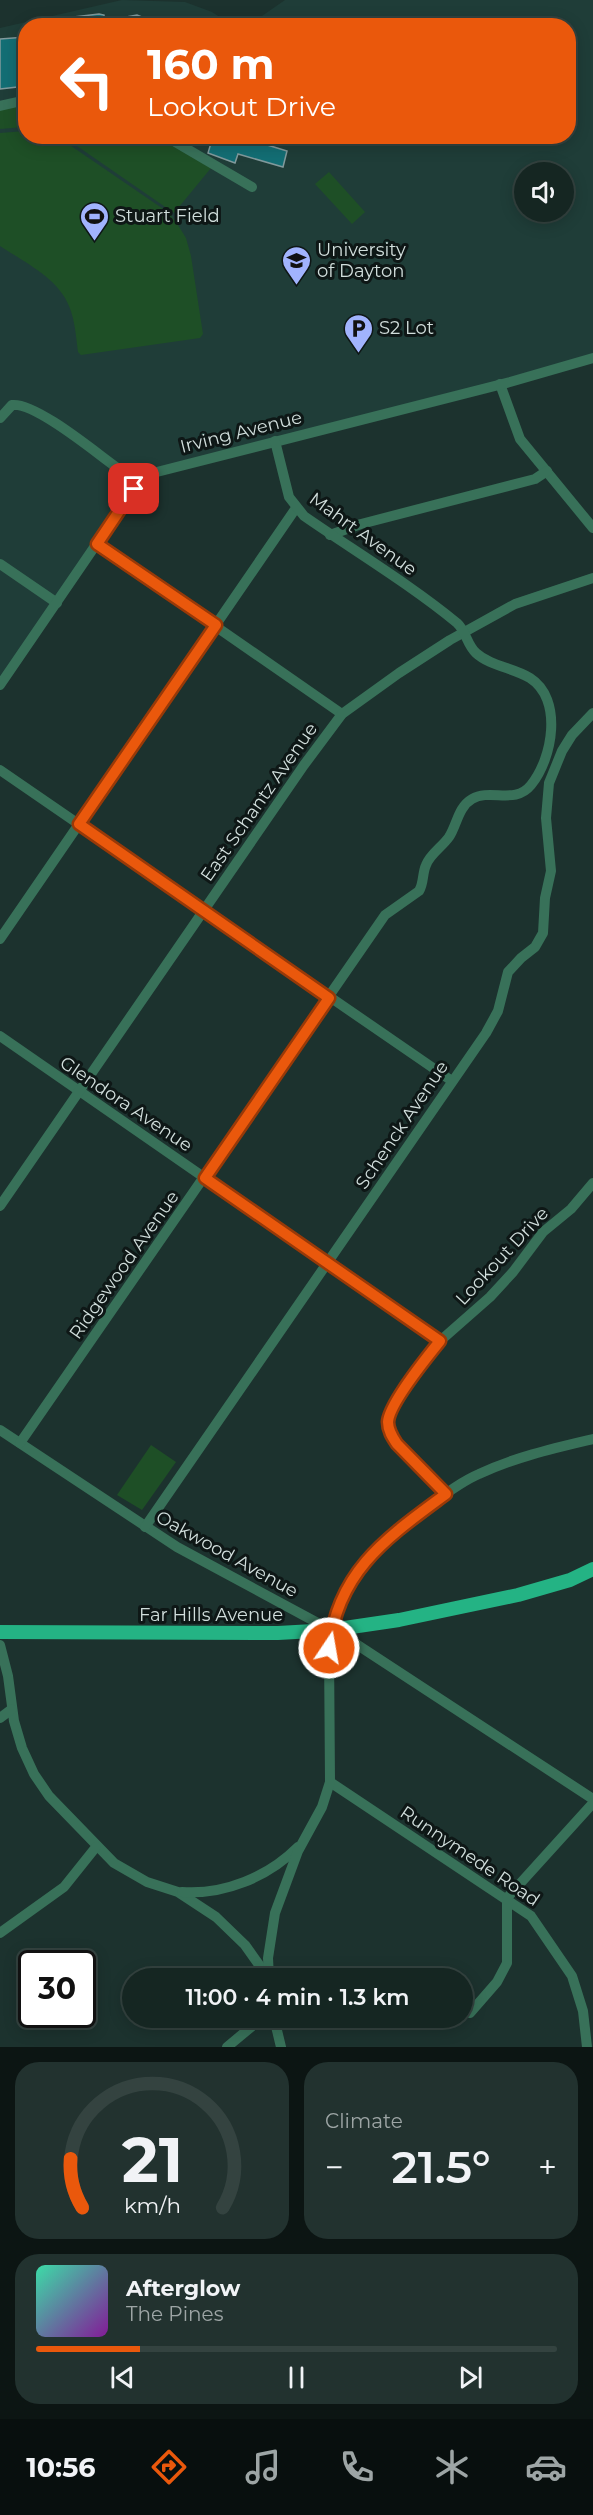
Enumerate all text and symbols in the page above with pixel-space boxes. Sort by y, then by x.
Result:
text: 160 m [147,38,275,90]
icon: left [48,42,126,120]
text: Lookout Drive [147,90,336,123]
map controls [514,162,574,222]
button: sound [514,162,574,222]
sports icon: Stuart Field [78,200,110,242]
place label: Stuart Field [115,205,220,227]
place label: University of Dayton [317,239,406,282]
school or university icon: University of Dayton [280,244,312,286]
parking icon: S2 Lot [342,312,374,354]
place label: S2 Lot [379,317,434,339]
street label: Irving Avenue [178,406,304,458]
pin [108,463,159,514]
icon: arrive [117,472,150,505]
street label: Mahrt Avenue [305,488,421,580]
street label: East Schantz Avenue [196,718,322,886]
street label: Glendora Avenue [56,1052,197,1157]
street label: Schenck Avenue [351,1057,453,1193]
street label: Ridgewood Avenue [64,1186,184,1343]
street label: Lookout Drive [451,1202,553,1310]
street label: Oakwood Avenue [152,1506,302,1602]
street label: Far Hills Avenue [139,1604,283,1626]
position arrow [297,1616,361,1680]
street label: Runnymede Road [396,1801,544,1911]
speed limit sign: 30 [18,1950,96,2028]
text: 11:00 · 4 min · 1.3 km [186,1984,410,2011]
text: Climate [325,2109,403,2133]
text: 21 [121,2122,183,2198]
text: 21.5° [391,2139,491,2194]
text: − [325,2147,344,2187]
text: + [538,2147,557,2187]
text: km/h [123,2192,181,2218]
text: Afterglow [126,2275,240,2302]
text: The Pines [126,2302,223,2326]
icon: previous [106,2361,139,2394]
icon: pause [280,2361,313,2394]
icon: next [454,2361,487,2394]
icon: directions [148,2446,190,2488]
icon: music [242,2446,284,2488]
icon: phone [336,2446,378,2488]
icon: climate [431,2446,473,2488]
icon: car [525,2446,567,2488]
text: 10:56 [26,2451,95,2484]

